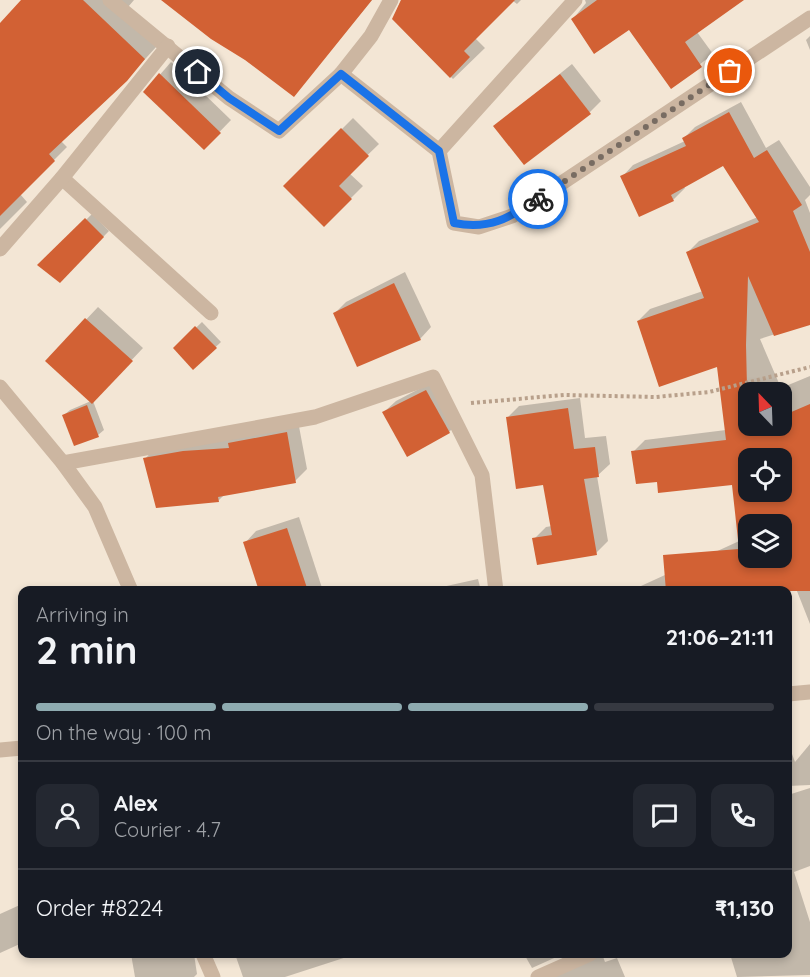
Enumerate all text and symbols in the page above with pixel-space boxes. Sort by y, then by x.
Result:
pin [704,45,755,96]
pin [172,46,223,97]
icon: bag [713,54,746,87]
icon: home [181,55,214,88]
courier [508,169,568,229]
icon: bike [522,183,555,216]
north arrow [738,382,792,436]
map controls [738,382,792,568]
button: locate [738,448,792,502]
button: layers [738,514,792,568]
text: Arriving in [36,602,129,627]
text: 21:06–21:11 [666,623,774,651]
text: 2 min [36,625,138,674]
text: On the way · 100 m [36,720,212,745]
button: person [36,784,99,847]
button: chat [633,784,696,847]
button: phone [711,784,774,847]
text: Alex [114,789,157,817]
text: Courier · 4.7 [114,817,221,842]
text: Order #8224 [36,894,163,922]
text: ₹1,130 [715,894,774,922]

